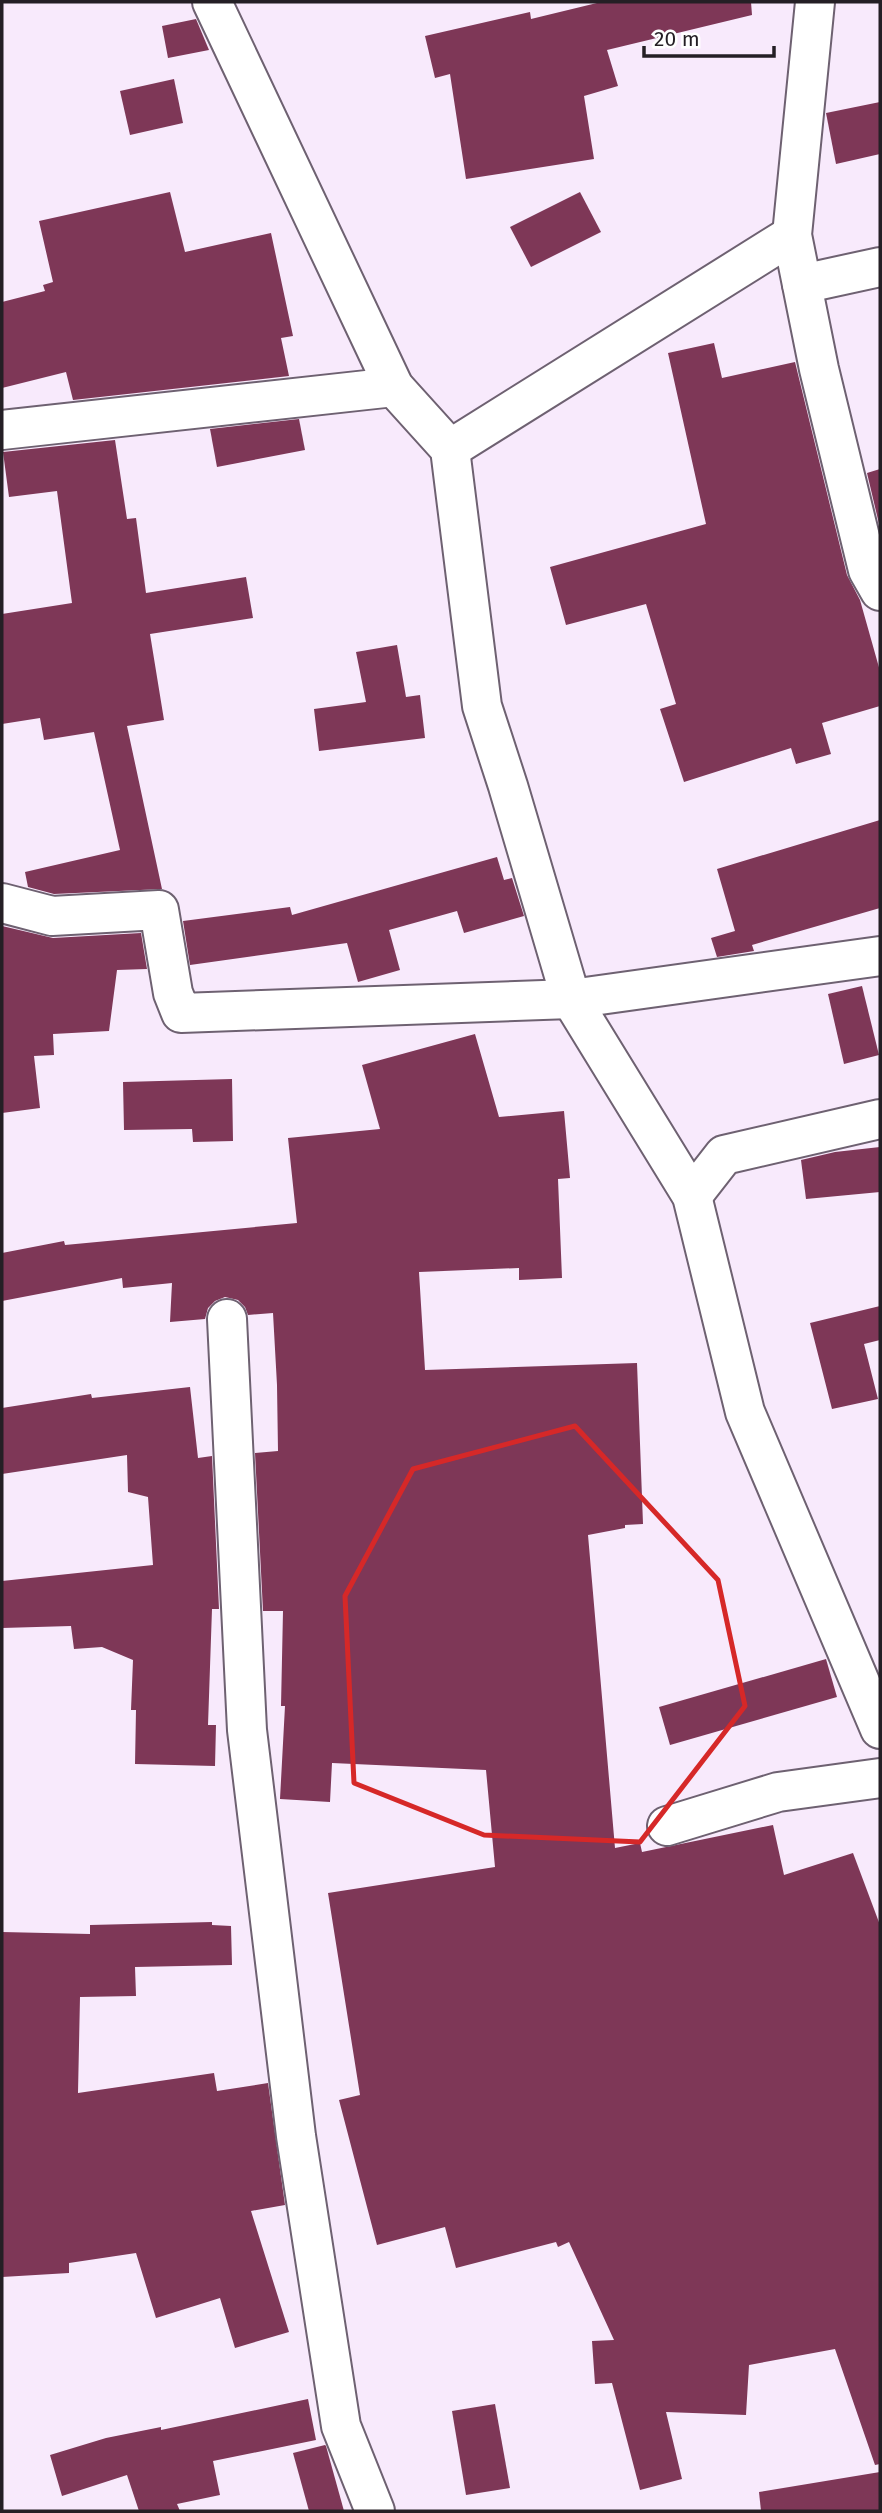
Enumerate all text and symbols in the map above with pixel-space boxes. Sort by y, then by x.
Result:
scale bar [644,14,774,58]
text: 20 m [654,26,700,52]

